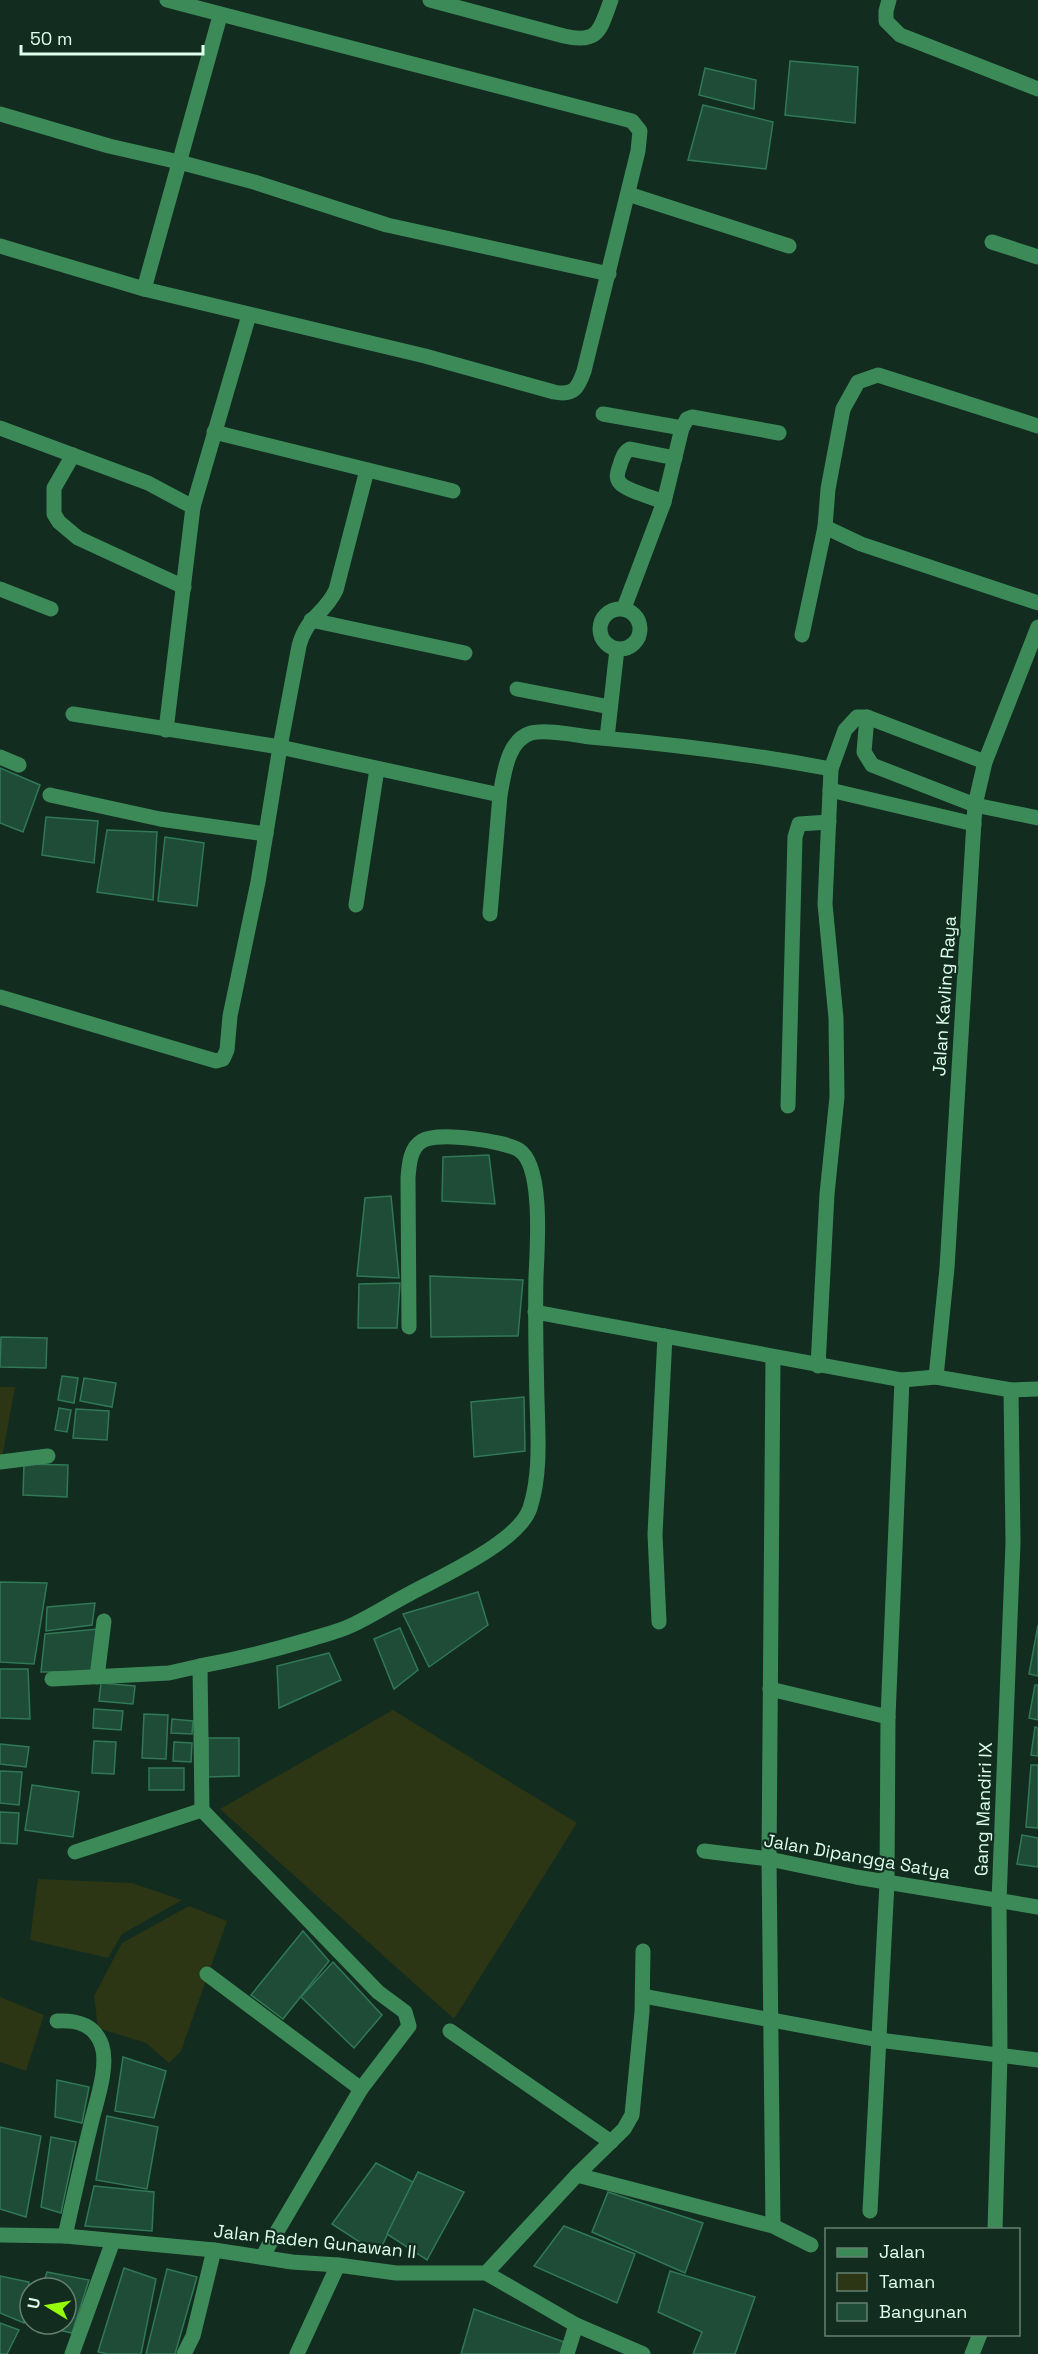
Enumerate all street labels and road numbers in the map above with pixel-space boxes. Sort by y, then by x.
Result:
street label: Jalan Kavling Raya [927,915,961,1077]
street label: Gang Mandiri IX [969,1742,997,1876]
street label: Jalan Dipangga Satya [762,1828,952,1884]
street label: Jalan Raden Gunawan II [213,2219,417,2263]

